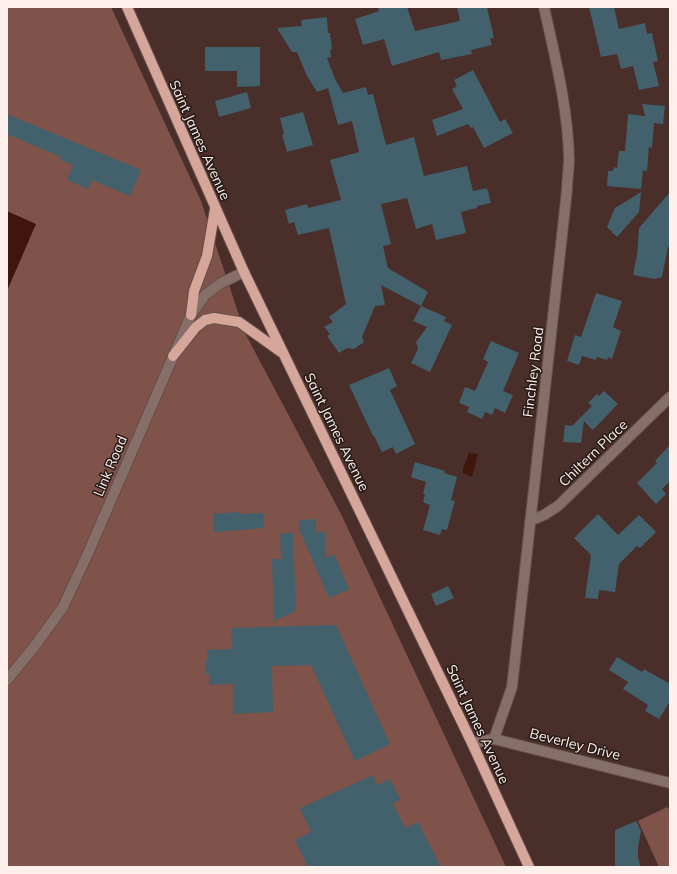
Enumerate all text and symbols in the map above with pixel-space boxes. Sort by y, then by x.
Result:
street label: Saint James Avenue [165,77,235,203]
street label: Finchley Road [519,326,547,418]
street label: Saint James Avenue [301,370,373,494]
street label: Chiltern Place [555,416,631,490]
street label: Link Road [89,433,131,499]
street label: Saint James Avenue [442,662,514,786]
street label: Beverley Drive [528,724,622,764]

